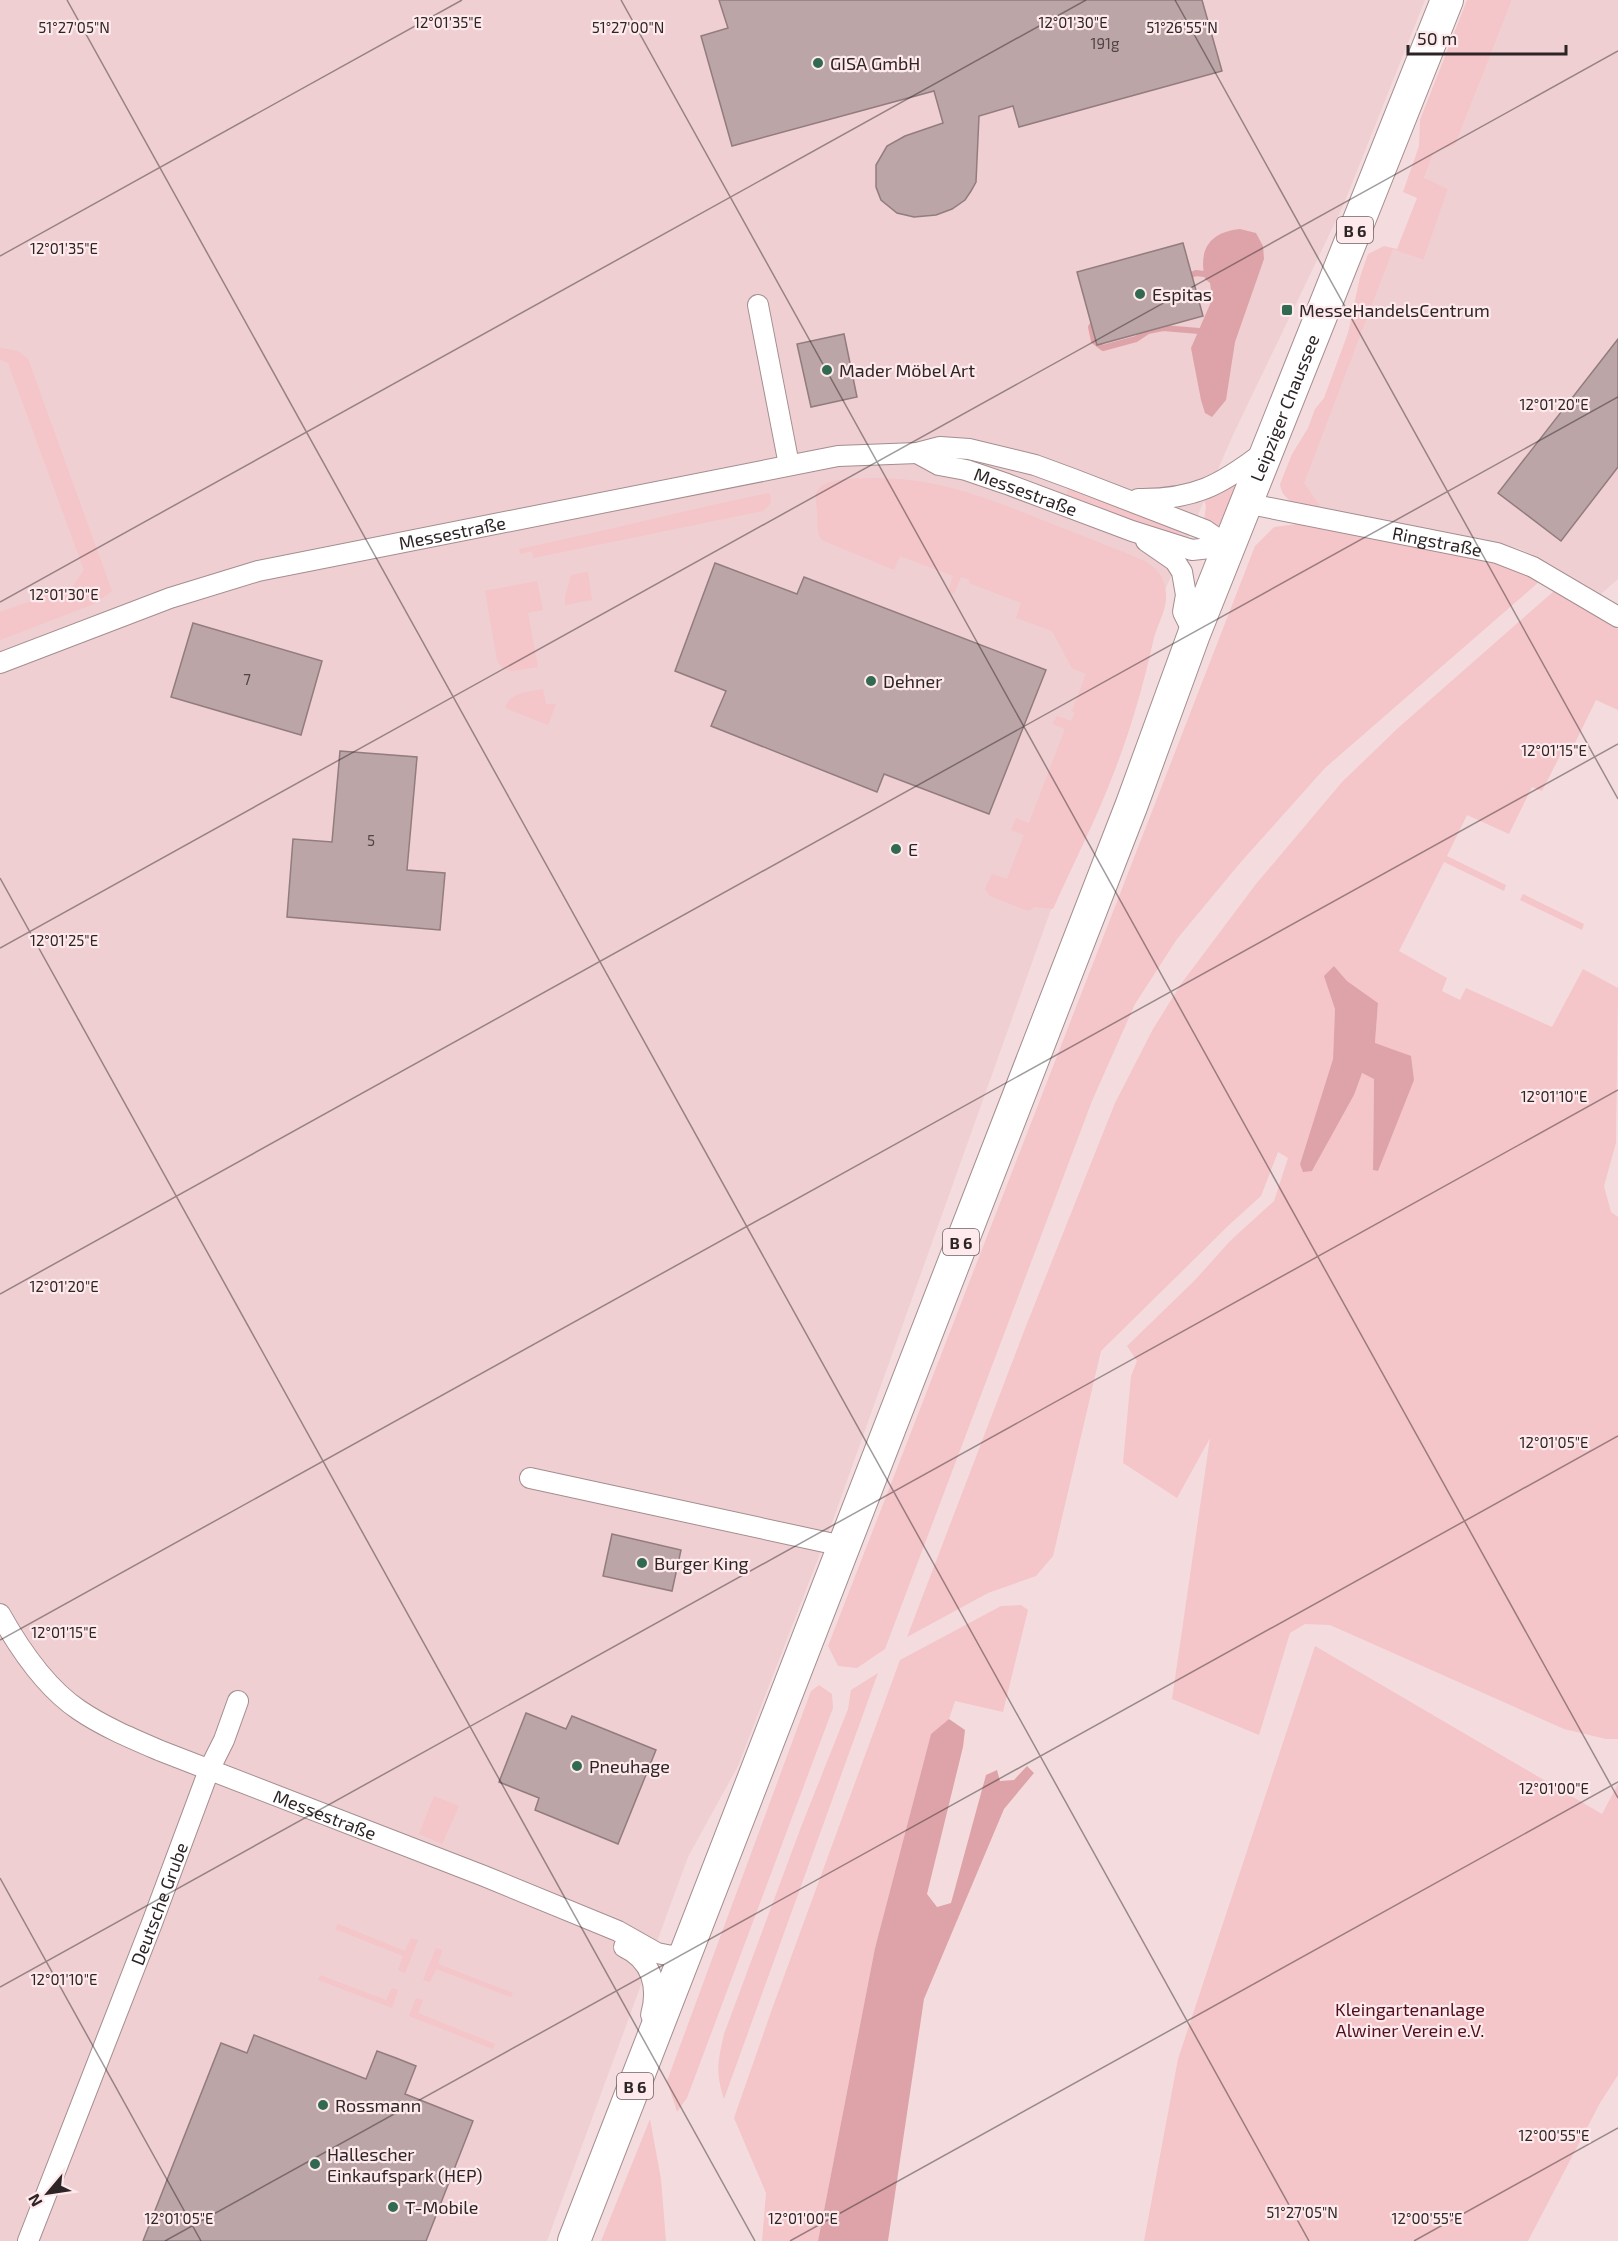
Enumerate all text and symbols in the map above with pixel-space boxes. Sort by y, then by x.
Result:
text: 12°01'35"E [414,13,482,31]
text: 12°01'30"E [1038,13,1108,31]
text: 51°27'05"N [38,18,110,36]
text: 51°27'00"N [592,18,664,36]
text: 51°26'55"N [1146,18,1218,36]
scale bar [1408,18,1566,56]
text: 50 m [1417,27,1457,49]
house number: 191g [1091,34,1120,52]
place label: GISA GmbH [830,52,920,74]
marker: GISA GmbH [811,56,825,70]
road number: B 6 [1337,217,1373,243]
text: 12°01'35"E [30,239,98,257]
place label: Espitas [1152,283,1212,305]
marker: Espitas [1133,287,1147,301]
place label: MesseHandelsCentrum [1299,299,1490,321]
marker: MesseHandelsCentrum [1280,303,1294,317]
street label: Leipziger Chaussee [1245,331,1323,485]
place label: Mader Möbel Art [839,359,975,381]
marker: Mader Möbel Art [820,363,834,377]
text: 12°01'20"E [1519,395,1589,413]
street label: Messestraße [971,463,1080,520]
street label: Messestraße [397,511,507,554]
street label: Ringstraße [1390,521,1484,561]
text: 12°01'30"E [29,585,99,603]
house number: 7 [243,670,251,688]
place label: Dehner [883,670,942,692]
marker: Dehner [864,674,878,688]
text: 12°01'15"E [1521,741,1587,759]
house number: 5 [367,831,375,849]
place label: E [908,838,918,860]
marker: E [889,842,903,856]
text: 12°01'25"E [30,931,98,949]
text: 12°01'10"E [1521,1087,1587,1105]
road number: B 6 [943,1229,979,1255]
text: 12°01'20"E [29,1277,99,1295]
text: 12°01'05"E [1520,1433,1588,1451]
place label: Burger King [654,1552,749,1574]
marker: Burger King [635,1556,649,1570]
text: 12°01'15"E [31,1623,97,1641]
place label: Pneuhage [589,1755,670,1777]
marker: Pneuhage [570,1759,584,1773]
text: 12°01'00"E [1519,1779,1589,1797]
street label: Messestraße [270,1785,379,1844]
street label: Deutsche Grube [126,1839,192,1968]
text: 12°01'10"E [31,1970,97,1988]
park label: Kleingartenanlage Alwiner Verein e.V. [1335,1998,1485,2041]
road number: B 6 [617,2073,653,2099]
place label: Rossmann [335,2094,421,2116]
marker: Rossmann [316,2098,330,2112]
text: 12°00'55"E [1519,2126,1589,2144]
place label: Hallescher Einkaufspark (HEP) [327,2143,482,2186]
marker: Hallescher Einkaufspark (HEP) [308,2157,322,2171]
north arrow [18,2163,78,2223]
text: N [23,2191,46,2210]
place label: T-Mobile [405,2196,478,2218]
marker: T-Mobile [386,2200,400,2214]
text: 51°27'05"N [1266,2203,1338,2221]
text: 12°01'05"E [145,2209,213,2227]
text: 12°01'00"E [768,2209,838,2227]
text: 12°00'55"E [1392,2209,1462,2227]

